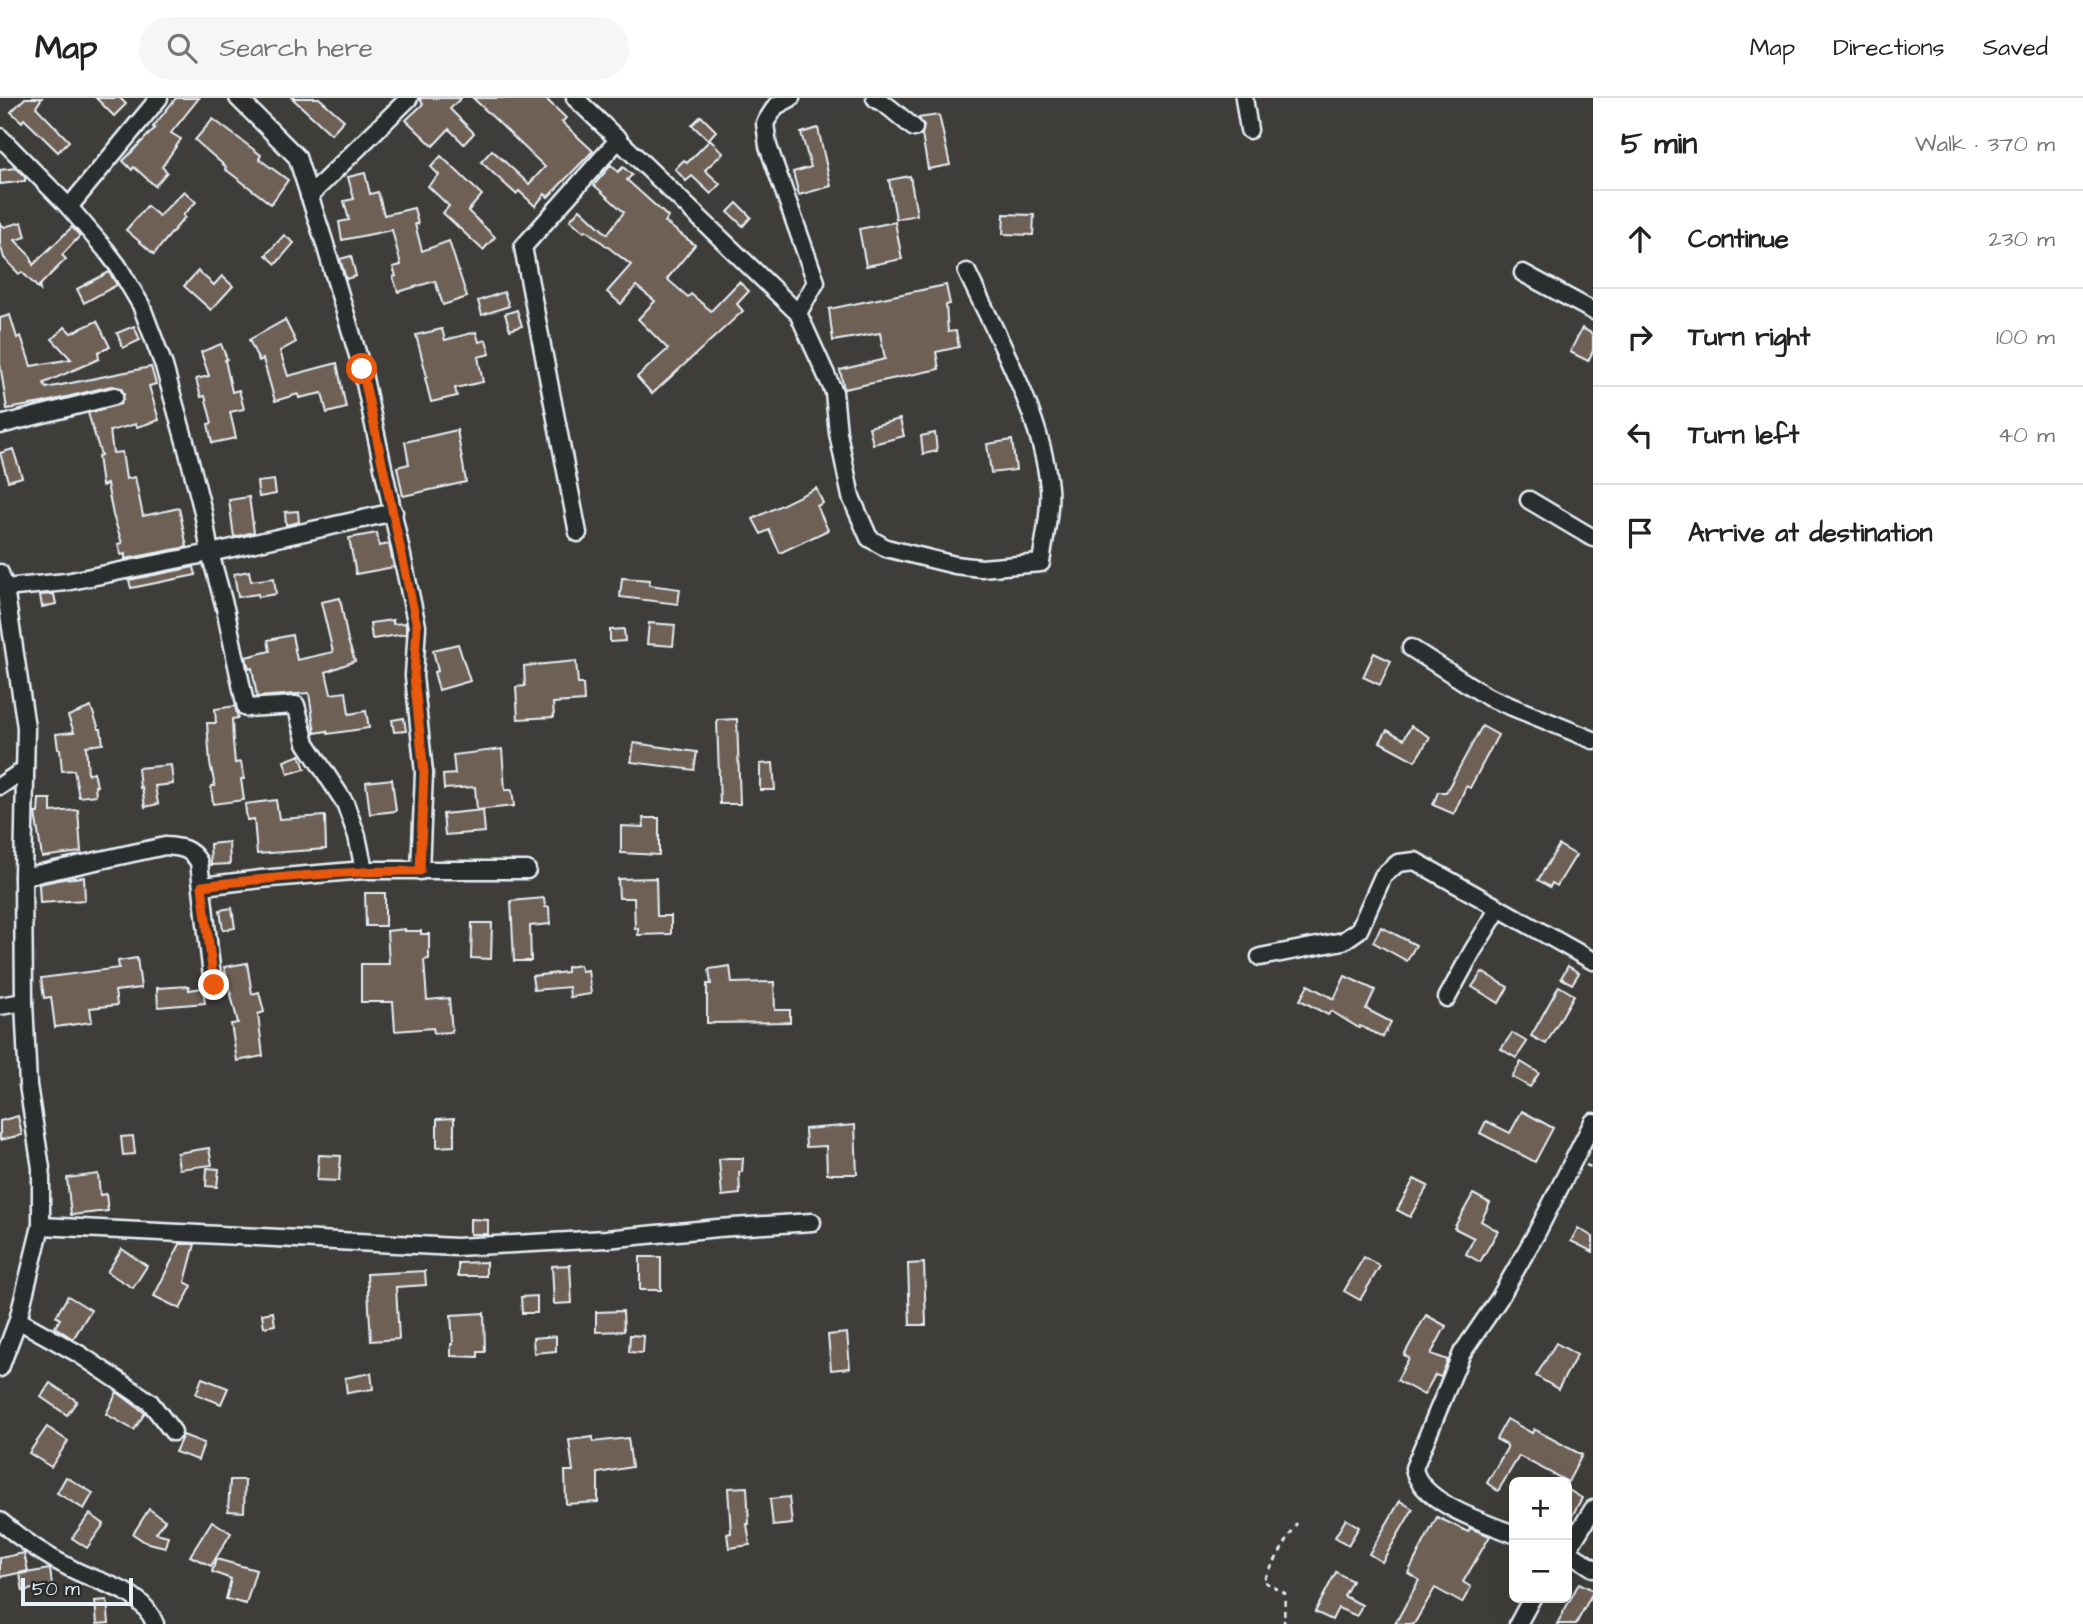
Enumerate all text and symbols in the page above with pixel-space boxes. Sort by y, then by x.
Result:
search box [139,17,629,80]
text: Map [35,25,97,71]
icon: search [163,29,201,67]
text: Search here [219,30,373,66]
text: Map [1750,31,1795,65]
text: Directions [1833,31,1945,65]
text: Saved [1983,31,2048,65]
text: 5 min [1621,123,1697,165]
text: Walk · 370 m [1915,128,2055,160]
icon: ahead [1621,220,1659,258]
text: Continue [1688,221,1789,257]
text: 230 m [1989,223,2055,255]
icon: right [1621,318,1659,356]
text: Turn right [1688,319,1810,355]
text: 100 m [1996,321,2055,353]
route start [346,353,377,384]
icon: left [1621,416,1659,454]
text: Turn left [1688,417,1799,453]
text: 40 m [1998,419,2055,451]
icon: arrive [1621,514,1659,552]
text: Arrive at destination [1688,515,1933,551]
route end [198,969,229,1000]
map controls [1509,1477,1572,1603]
button: + [1509,1477,1572,1540]
button: − [1509,1540,1572,1603]
scale bar [21,1575,133,1607]
text: 50 m [32,1576,80,1603]

